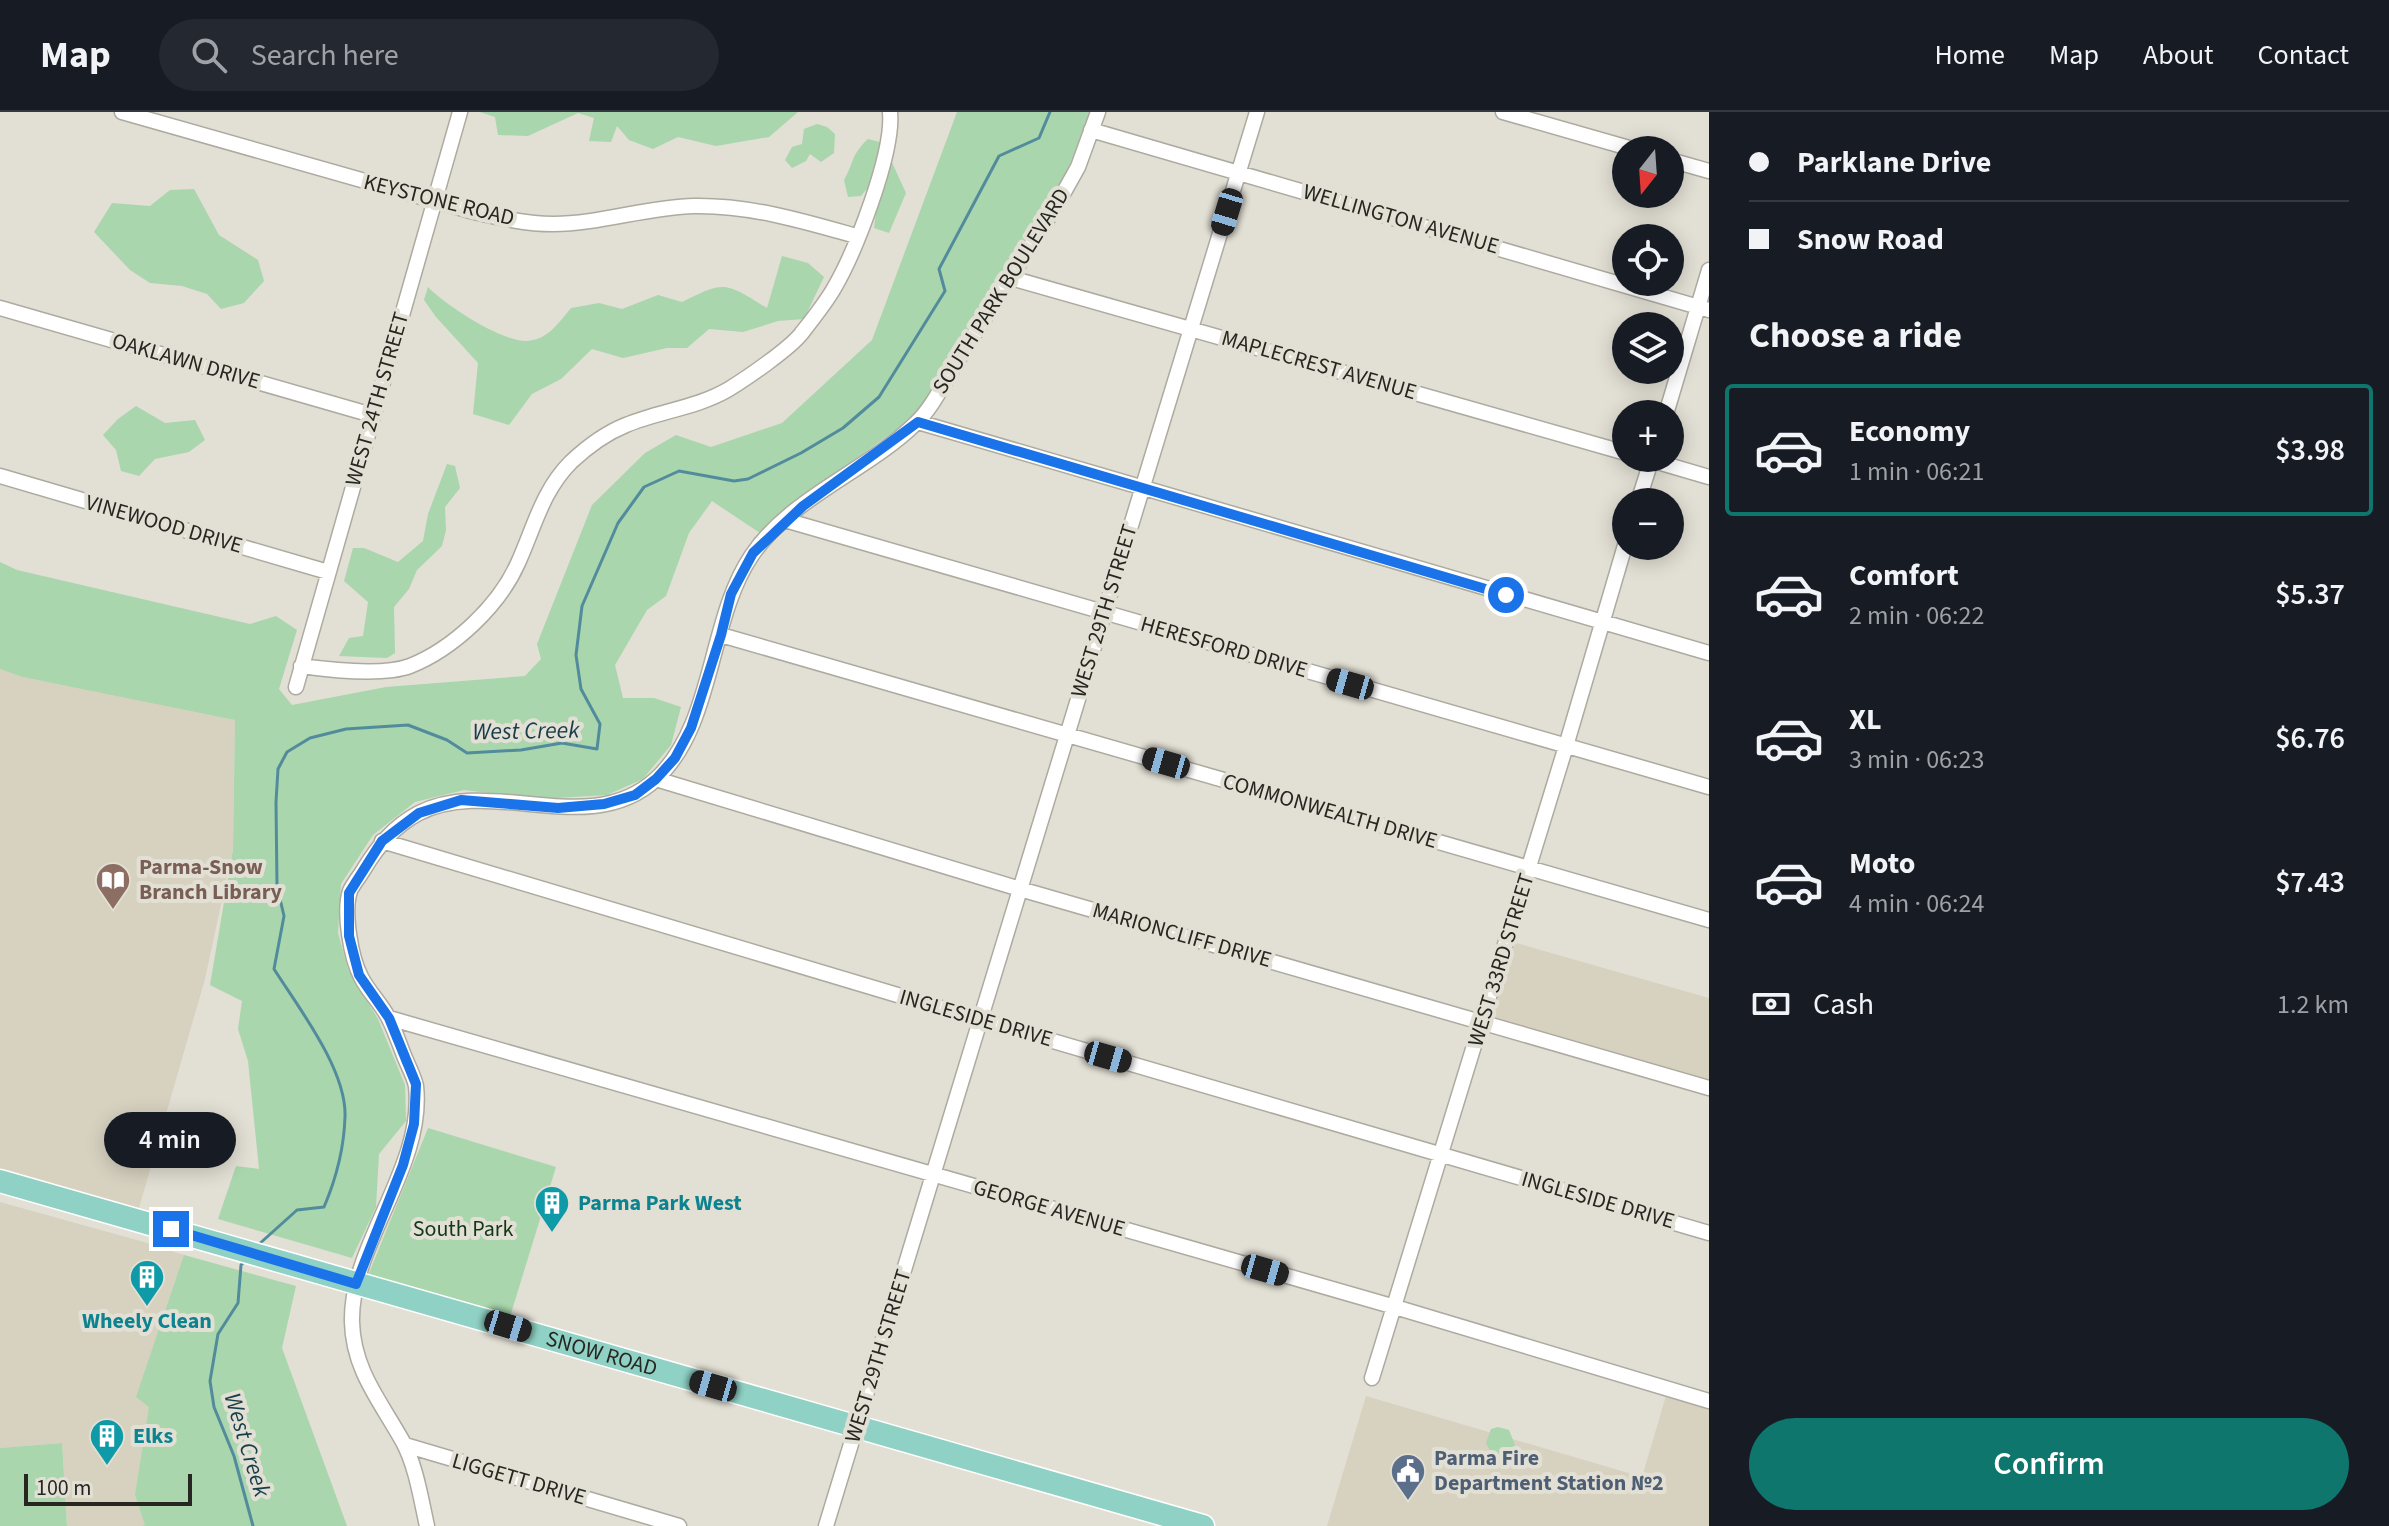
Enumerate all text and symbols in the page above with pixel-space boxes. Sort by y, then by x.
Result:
search box [159,19,719,91]
text: Map [40,28,111,82]
icon: search [187,33,231,77]
text: Search here [251,34,399,77]
text: Home [1934,35,2005,75]
text: Map [2049,35,2099,75]
text: About [2143,35,2214,75]
text: Contact [2258,35,2349,75]
north arrow [1612,136,1684,208]
map controls [1612,136,1684,560]
text: Parklane Drive [1797,141,1991,184]
street label: KEYSTONE ROAD [360,166,518,234]
street label: WELLINGTON AVENUE [1299,176,1503,262]
street label: SOUTH PARK BOULEVARD [925,182,1077,400]
car [1209,186,1245,238]
text: Snow Road [1797,218,1944,261]
button: locate [1612,224,1684,296]
street label: WEST 24TH STREET [337,308,417,490]
text: Choose a ride [1749,310,1962,361]
button: layers [1612,312,1684,384]
street label: MAPLECREST AVENUE [1218,322,1420,408]
street label: OAKLAWN DRIVE [108,325,264,397]
button: + [1612,400,1684,472]
text: Economy [1849,410,1970,453]
icon: car [1753,414,1825,486]
text: $3.98 [2275,429,2345,472]
text: 1 min · 06:21 [1849,453,1984,490]
street label: VINEWOOD DRIVE [82,486,246,562]
button: − [1612,488,1684,560]
street label: WEST 29TH STREET [1062,520,1146,701]
text: Comfort [1849,554,1959,597]
icon: car [1753,558,1825,630]
text: $5.37 [2275,573,2345,616]
route start [1488,577,1524,613]
text: 2 min · 06:22 [1849,597,1984,634]
street label: HERESFORD DRIVE [1137,608,1311,686]
car [1324,666,1376,702]
text: XL [1849,698,1882,741]
icon: car [1753,702,1825,774]
water label: West Creek [472,713,581,749]
text: $6.76 [2275,717,2345,760]
text: 3 min · 06:23 [1849,741,1984,778]
car [1140,745,1192,781]
street label: COMMONWEALTH DRIVE [1219,765,1441,857]
text: Moto [1849,842,1915,885]
icon: car [1753,846,1825,918]
place label: Parma-Snow Branch Library [139,851,283,908]
library icon: Parma-Snow Branch Library [94,861,132,911]
text: $7.43 [2275,861,2345,904]
street label: WEST 33RD STREET [1459,869,1543,1050]
text: 4 min · 06:24 [1849,885,1984,922]
street label: MARIONCLIFF DRIVE [1089,894,1275,976]
street label: INGLESIDE DRIVE [896,981,1056,1055]
icon: cash [1749,982,1793,1026]
text: Cash [1813,983,1874,1026]
text: 1.2 km [2277,986,2349,1023]
car [1082,1039,1134,1075]
callout: 4 min [105,1113,237,1169]
text: 4 min [139,1121,201,1158]
street label: INGLESIDE DRIVE [1518,1163,1678,1237]
street label: GEORGE AVENUE [969,1171,1129,1245]
building icon: Parma Park West [533,1184,571,1234]
place label: Parma Park West [578,1187,742,1219]
route end [153,1211,189,1247]
park label: South Park [413,1213,513,1245]
car [1239,1252,1291,1288]
building icon: Wheely Clean [128,1258,166,1308]
street label: WEST 29TH STREET [836,1265,920,1446]
place label: Wheely Clean [82,1305,212,1337]
car [482,1308,534,1344]
street label: SNOW ROAD [542,1322,661,1385]
car [687,1368,739,1404]
water label: West Creek [215,1389,280,1502]
building icon: Elks [88,1417,126,1467]
button: Confirm [1749,1418,2349,1510]
place label: Elks [133,1420,173,1452]
place label: Parma Fire Department Station №2 [1434,1442,1664,1499]
street label: LIGGETT DRIVE [448,1445,590,1513]
public building icon: Parma Fire Department Station №2 [1389,1452,1427,1502]
scale bar [24,1470,192,1506]
text: 100 m [36,1472,91,1504]

